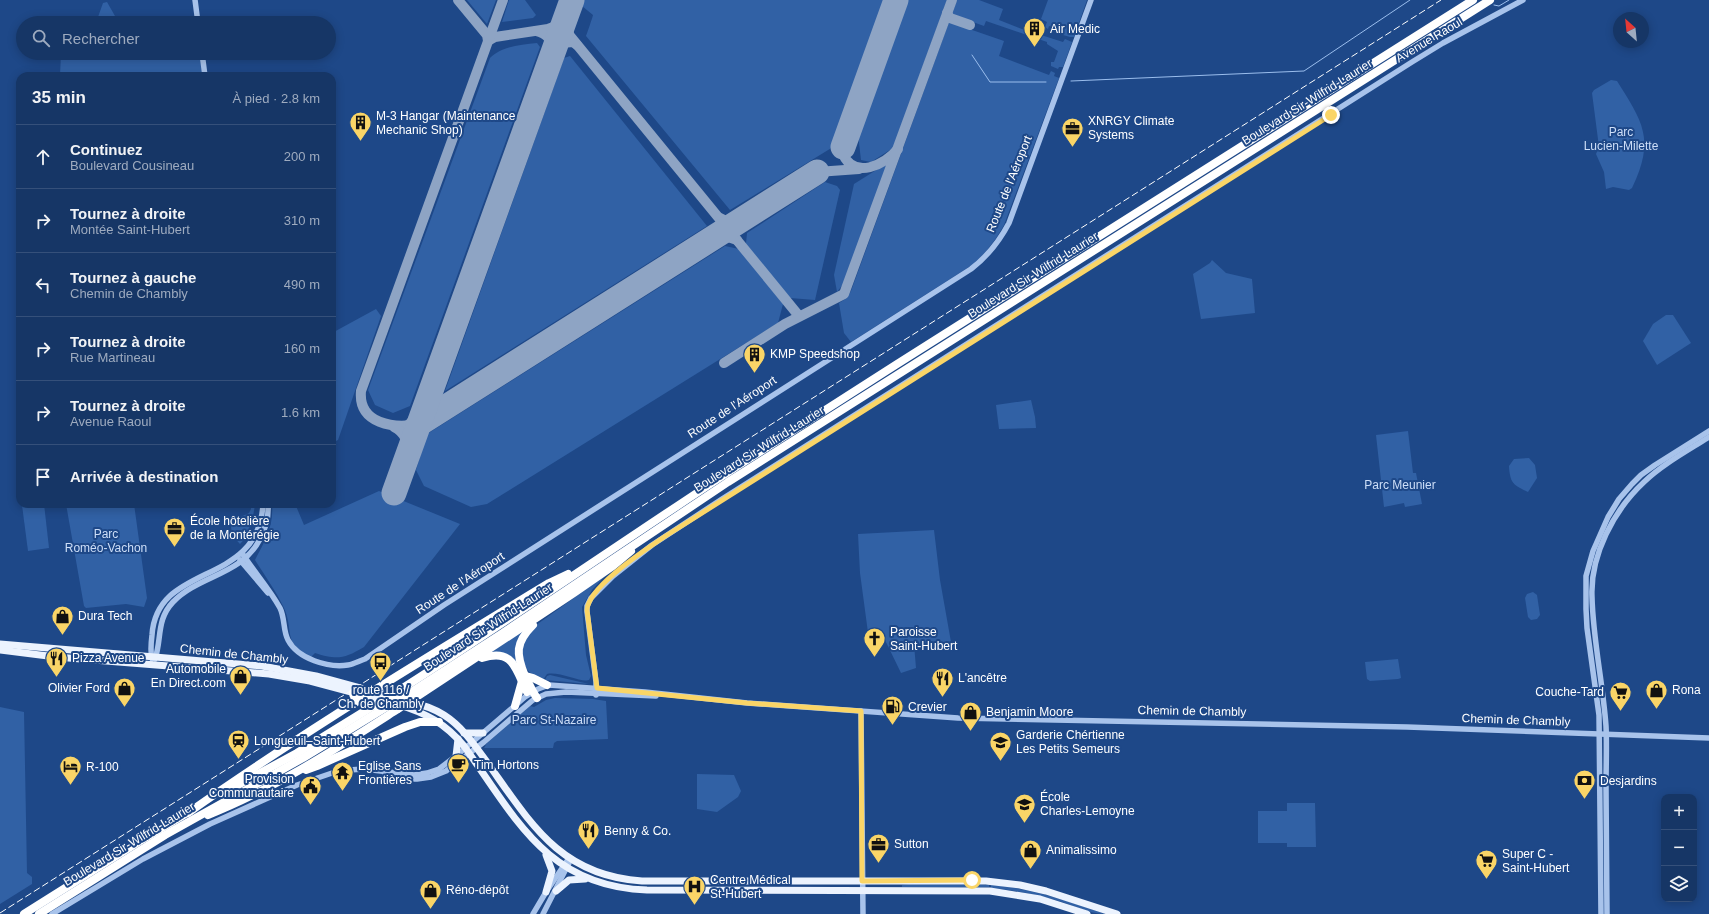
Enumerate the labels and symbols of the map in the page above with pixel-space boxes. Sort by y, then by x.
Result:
north arrow [1613,12,1649,48]
street label: Avenue Raoul [1393,15,1465,65]
building icon: Air Medic [1021,16,1047,49]
place label: Air Medic [1050,22,1100,36]
street label: Boulevard Sir-Wilfrid-Laurier [1239,56,1375,148]
route end [1322,106,1340,124]
place label: M-3 Hangar (Maintenance Mechanic Shop) [376,109,516,137]
building icon: M-3 Hangar (Maintenance Mechanic Shop) [347,110,373,143]
place label: XNRGY Climate Systems [1088,114,1175,142]
office icon: XNRGY Climate Systems [1059,115,1085,148]
park label: Parc Lucien-Milette [1584,125,1659,153]
street label: Route de l'Aéroport [983,133,1035,234]
street label: Boulevard Sir-Wilfrid-Laurier [965,229,1101,321]
building icon: KMP Speedshop [741,341,767,374]
place label: KMP Speedshop [770,347,860,361]
street label: Route de l'Aéroport [685,373,780,441]
street label: Boulevard Sir-Wilfrid-Laurier [691,403,827,495]
park label: Parc Meunier [1364,478,1436,492]
place label: École hôtelière de la Montérégie [190,513,280,542]
office icon: École hôtelière de la Montérégie [162,515,188,548]
park label: Parc Roméo-Vachon [65,527,147,555]
street label: Route de l'Aéroport [413,549,508,617]
street label: Boulevard Sir-Wilfrid-Laurier [421,580,555,674]
shop icon: Dura Tech [49,603,75,636]
place label: Dura Tech [78,609,132,623]
place label: Paroisse Saint-Hubert [890,625,958,653]
church icon: Paroisse Saint-Hubert [861,626,887,659]
street label: Chemin de Chambly [179,641,289,667]
restaurant icon: Pizza Avenue [44,645,70,678]
bus stop icon: route 116 / Ch. de Chambly [368,650,394,683]
place label: Pizza Avenue [72,651,145,665]
place label: Automobile En Direct.com [151,662,226,690]
shop icon: Automobile En Direct.com [228,663,254,696]
restaurant icon: L'ancêtre [929,665,955,698]
place label: L'ancêtre [958,671,1007,685]
shop icon: Olivier Ford [112,675,138,708]
shop icon: Rona [1643,677,1669,710]
supermarket icon: Couche-Tard [1607,679,1633,712]
place label: Olivier Ford [48,681,110,695]
place label: route 116 / Ch. de Chambly [338,683,424,711]
place label: Rona [1672,683,1701,697]
place label: Couche-Tard [1535,685,1604,699]
fuel station icon: Crevier [880,694,906,727]
shop icon: Benjamin Moore [958,699,984,732]
place label: Crevier [908,700,947,714]
street label: Chemin de Chambly [1138,703,1246,719]
place label: Benjamin Moore [986,705,1074,719]
street label: Chemin de Chambly [1461,711,1571,729]
park label: Parc St-Nazaire [512,713,597,727]
station icon: Longueuil–Saint-Hubert [225,728,251,761]
place label: Garderie Chértienne Les Petits Semeurs [1016,728,1125,756]
school or university icon: Garderie Chértienne Les Petits Semeurs [987,729,1013,762]
place label: Longueuil–Saint-Hubert [254,734,381,748]
cafe icon: Tim Hortons [445,752,471,785]
hotel icon: R-100 [57,754,83,787]
place label: Tim Hortons [474,758,539,772]
place label: Eglise Sans Frontières [358,759,421,787]
place label: R-100 [86,760,119,774]
temple icon: Eglise Sans Frontières [330,760,356,793]
bank icon: Desjardins [1572,768,1598,801]
place label: Provision Communautaire [209,772,294,800]
public building icon: Provision Communautaire [297,773,323,806]
place label: Desjardins [1600,774,1657,788]
place label: École Charles-Lemoyne [1040,789,1135,818]
school or university icon: École Charles-Lemoyne [1011,791,1037,824]
street label: Boulevard Sir-Wilfrid-Laurier [61,799,197,889]
restaurant icon: Benny & Co. [576,818,602,851]
place label: Benny & Co. [604,824,671,838]
office icon: Sutton [866,831,892,864]
place label: Sutton [894,837,929,851]
shop icon: Animalissimo [1018,837,1044,870]
place label: Animalissimo [1046,843,1117,857]
place label: Super C - Saint-Hubert [1502,847,1570,875]
supermarket icon: Super C - Saint-Hubert [1474,848,1500,881]
route start [963,871,981,889]
place label: Centre Médical St-Hubert [710,873,791,901]
hospital icon: Centre Médical St-Hubert [682,874,708,907]
shop icon: Réno-dépôt [417,877,443,910]
place label: Réno-dépôt [446,883,509,897]

